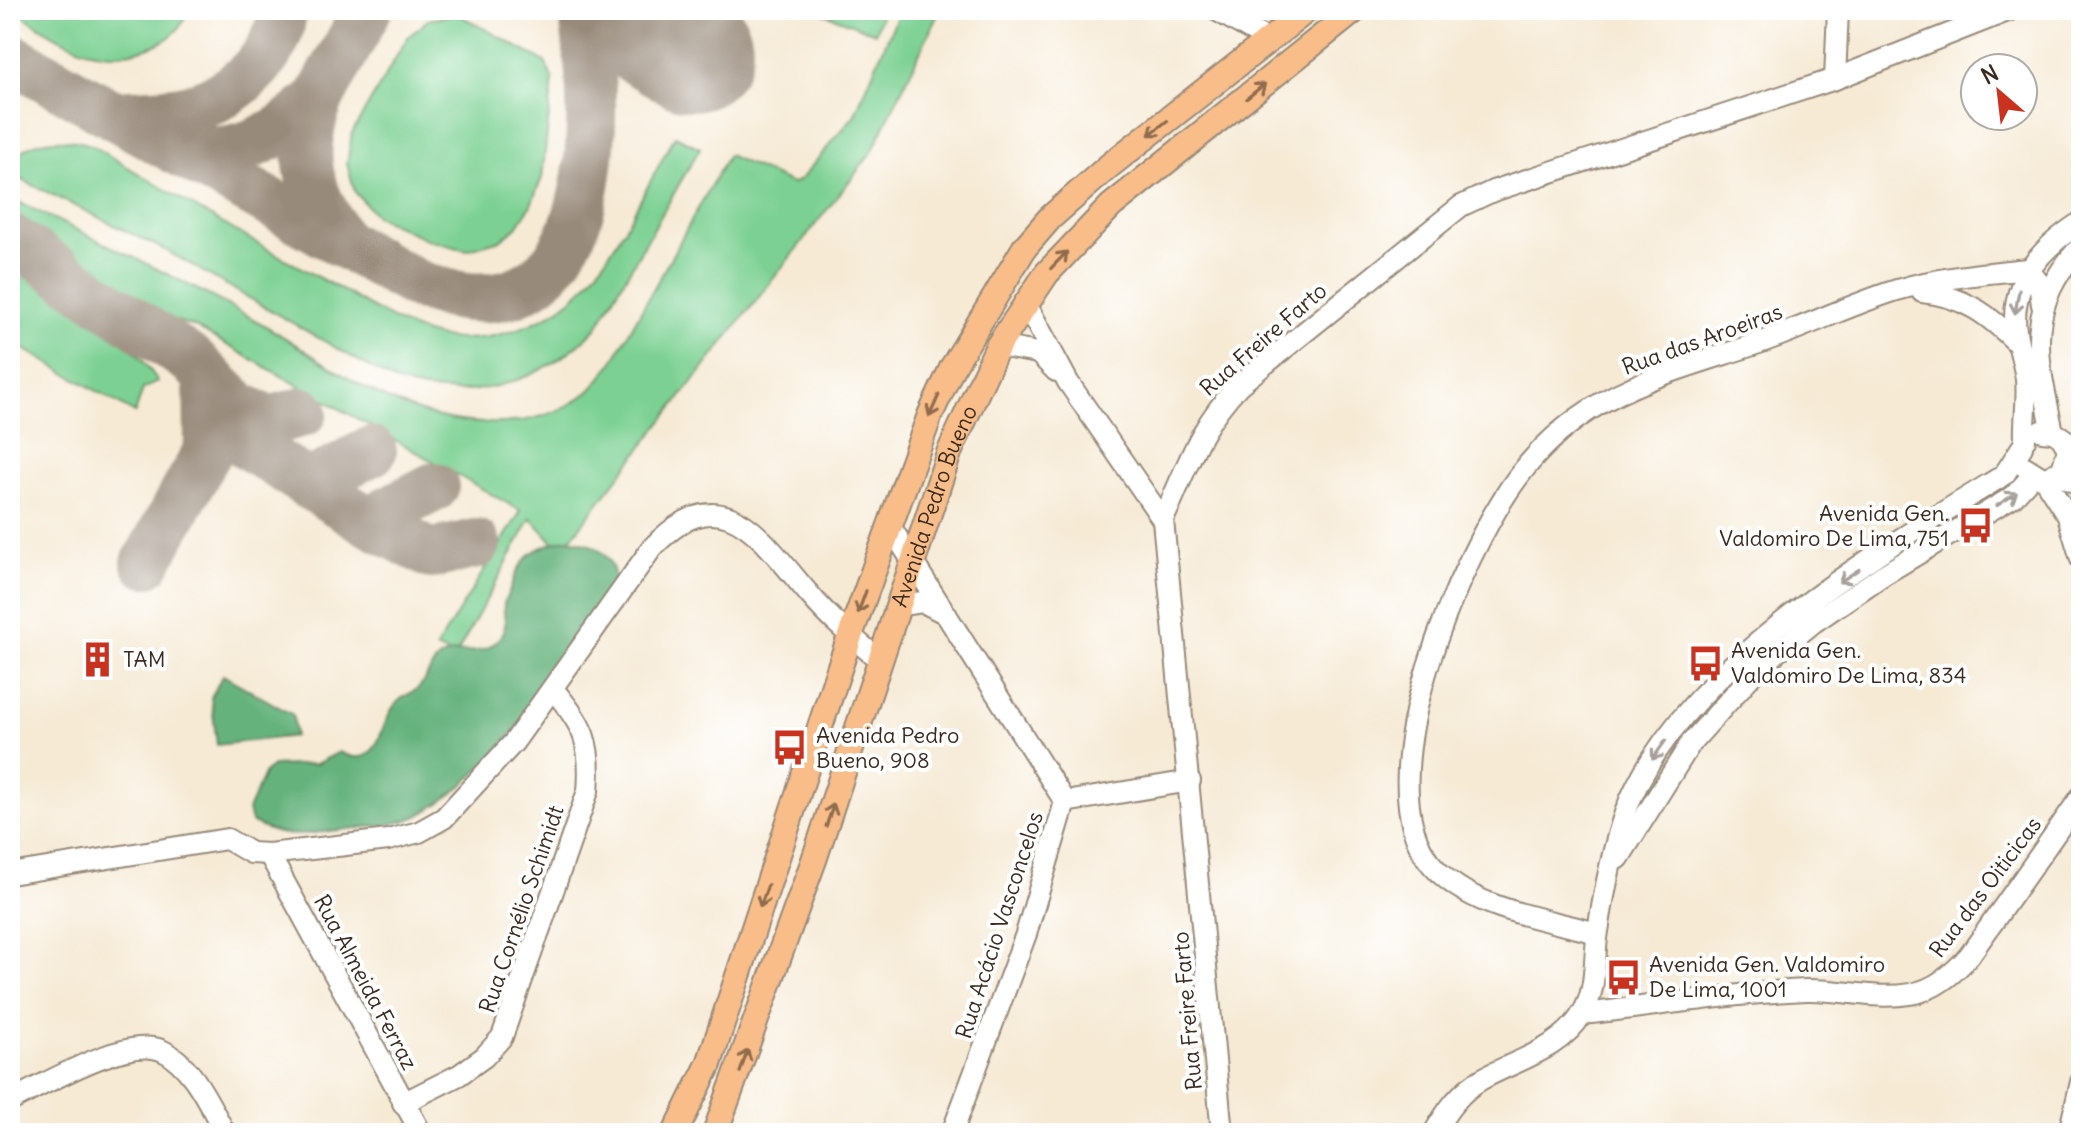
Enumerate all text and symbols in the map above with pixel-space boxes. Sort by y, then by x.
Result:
north arrow [1959,52,2039,132]
text: N [1976,58,2003,90]
one-way arrow [1245,82,1266,99]
one-way arrow [1148,119,1169,136]
one-way arrow [1050,250,1069,270]
street label: Rua Freire Farto [1194,276,1332,402]
one-way arrow [2009,289,2024,314]
street label: Rua das Aroeiras [1618,297,1786,381]
one-way arrow [926,393,941,418]
street label: Avenida Pedro Bueno [885,401,983,611]
one-way arrow [1995,490,2018,506]
place label: Avenida Gen. Valdomiro De Lima, 751 [1719,499,1949,552]
bus stop icon: Avenida Gen. Valdomiro De Lima, 751 [1956,507,1994,545]
one-way arrow [1838,568,1861,584]
one-way arrow [854,589,868,614]
place label: Avenida Gen. Valdomiro De Lima, 834 [1731,636,1966,689]
building icon: TAM [78,640,116,678]
bus stop icon: Avenida Gen. Valdomiro De Lima, 834 [1686,644,1724,682]
place label: TAM [123,645,166,673]
place label: Avenida Pedro Bueno, 908 [816,721,959,774]
bus stop icon: Avenida Pedro Bueno, 908 [771,729,809,767]
one-way arrow [1651,739,1667,761]
street label: Rua Cornélio Schimidt [472,802,570,1016]
one-way arrow [823,803,838,828]
street label: Rua Acácio Vasconcelos [949,808,1049,1042]
street label: Rua das Oiticicas [1923,811,2047,963]
one-way arrow [756,883,771,908]
street label: Rua Almeida Ferraz [308,890,424,1074]
street label: Rua Freire Farto [1166,930,1208,1092]
place label: Avenida Gen. Valdomiro De Lima, 1001 [1649,950,1885,1003]
bus stop icon: Avenida Gen. Valdomiro De Lima, 1001 [1604,958,1642,996]
one-way arrow [737,1048,752,1073]

